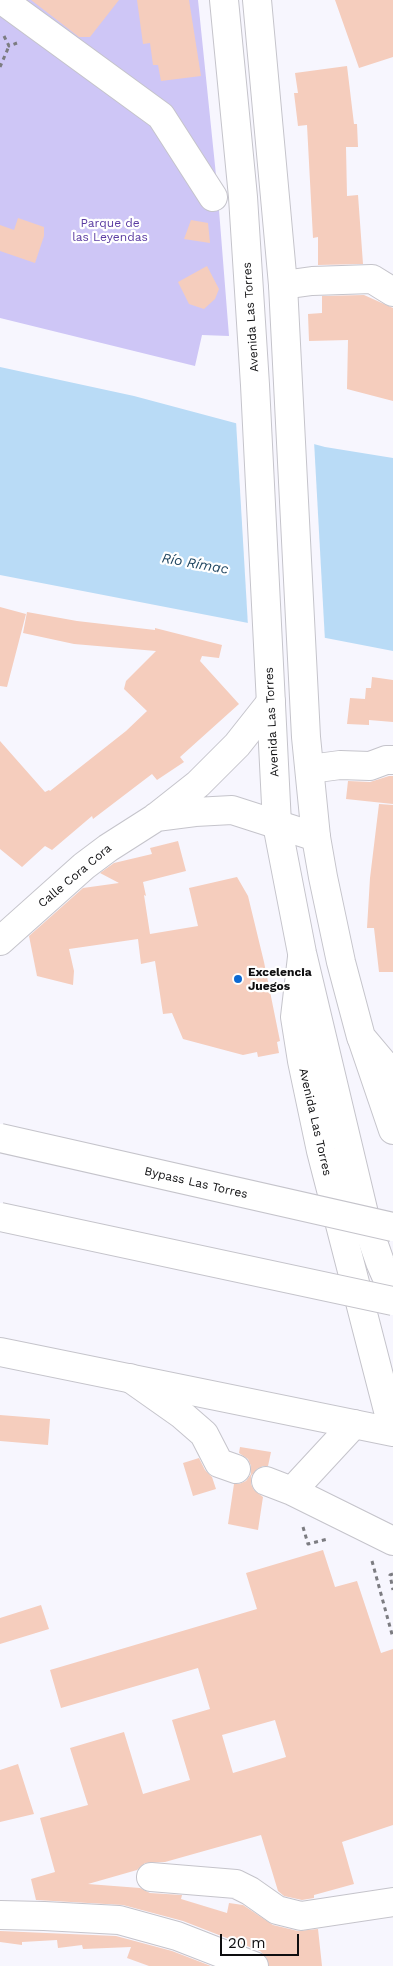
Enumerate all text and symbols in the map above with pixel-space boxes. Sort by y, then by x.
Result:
park label: Parque de las Leyendas [72,216,148,244]
street label: Avenida Las Torres [240,262,262,372]
water label: Río Rímac [160,550,230,578]
street label: Avenida Las Torres [262,667,282,777]
street label: Calle Cora Cora [35,841,115,911]
place label: Excelencia Juegos [248,965,312,993]
marker: Excelencia Juegos [232,973,244,985]
street label: Avenida Las Torres [296,1067,334,1177]
street label: Bypass Las Torres [143,1164,249,1202]
scale bar [223,1924,302,1956]
text: 20 m [228,1934,266,1952]

